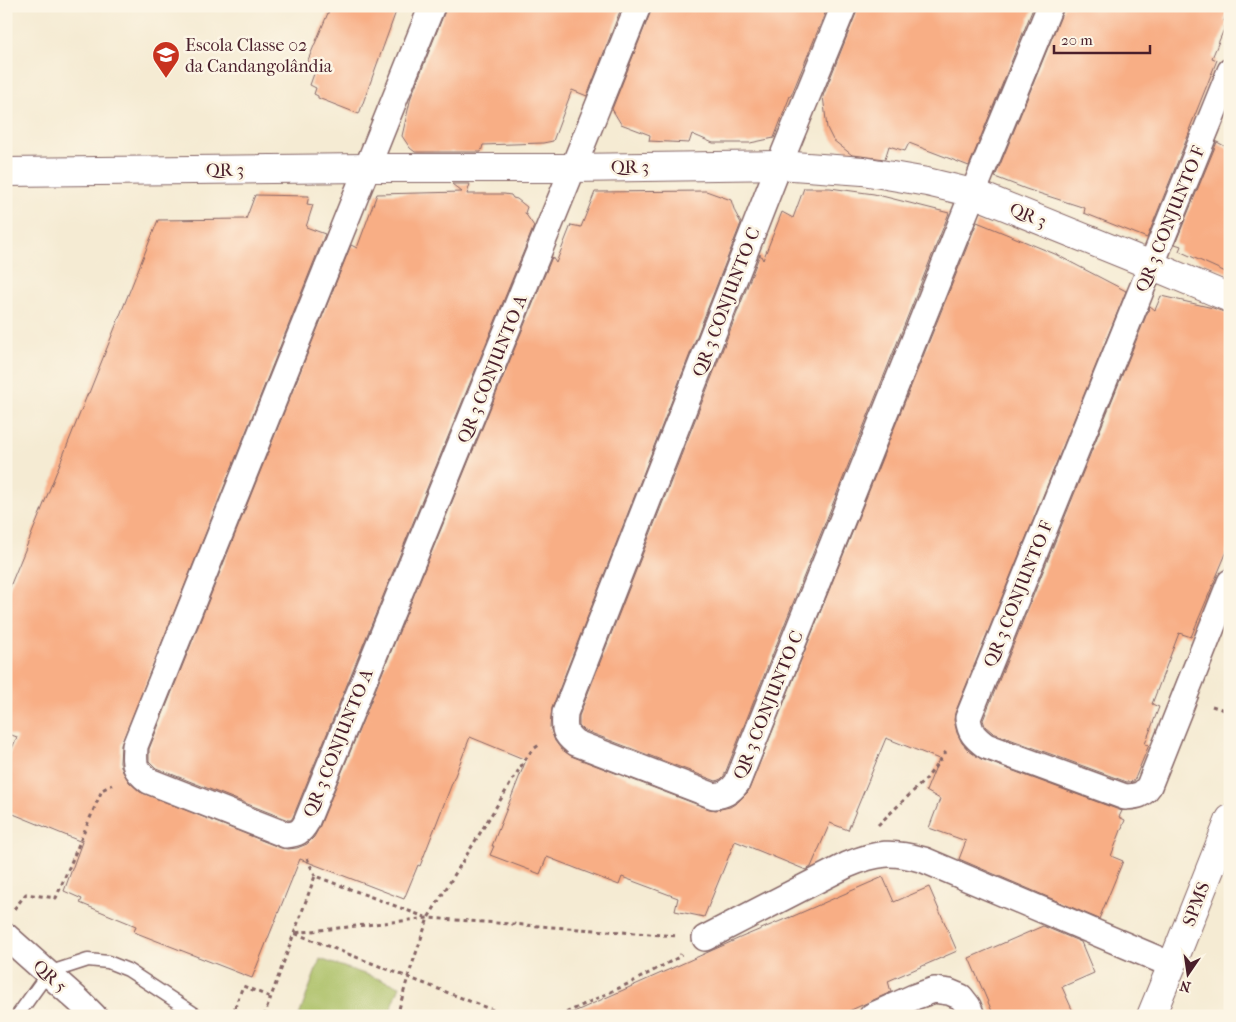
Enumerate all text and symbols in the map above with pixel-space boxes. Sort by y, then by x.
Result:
scale bar [1054,22,1150,54]
text: 20 m [1061,31,1093,49]
place label: Escola Classe 02 da Candangolândia [185,35,333,77]
school or university icon: Escola Classe 02 da Candangolândia [151,40,181,79]
street label: QR 3 CONJUNTO F [1132,143,1210,295]
street label: QR 3 [611,157,649,178]
street label: QR 3 [206,160,244,181]
street label: QR 3 [1006,199,1049,232]
street label: QR 3 CONJUNTO C [688,224,765,380]
street label: QR 3 CONJUNTO A [453,292,532,446]
street label: QR 3 CONJUNTO F [980,518,1058,670]
street label: QR 3 CONJUNTO C [729,628,808,783]
street label: QR 3 CONJUNTO A [299,666,378,820]
street label: SPMS [1178,879,1214,929]
north arrow [1164,950,1214,1000]
street label: QR 5 [28,956,71,997]
text: N [1178,977,1192,996]

